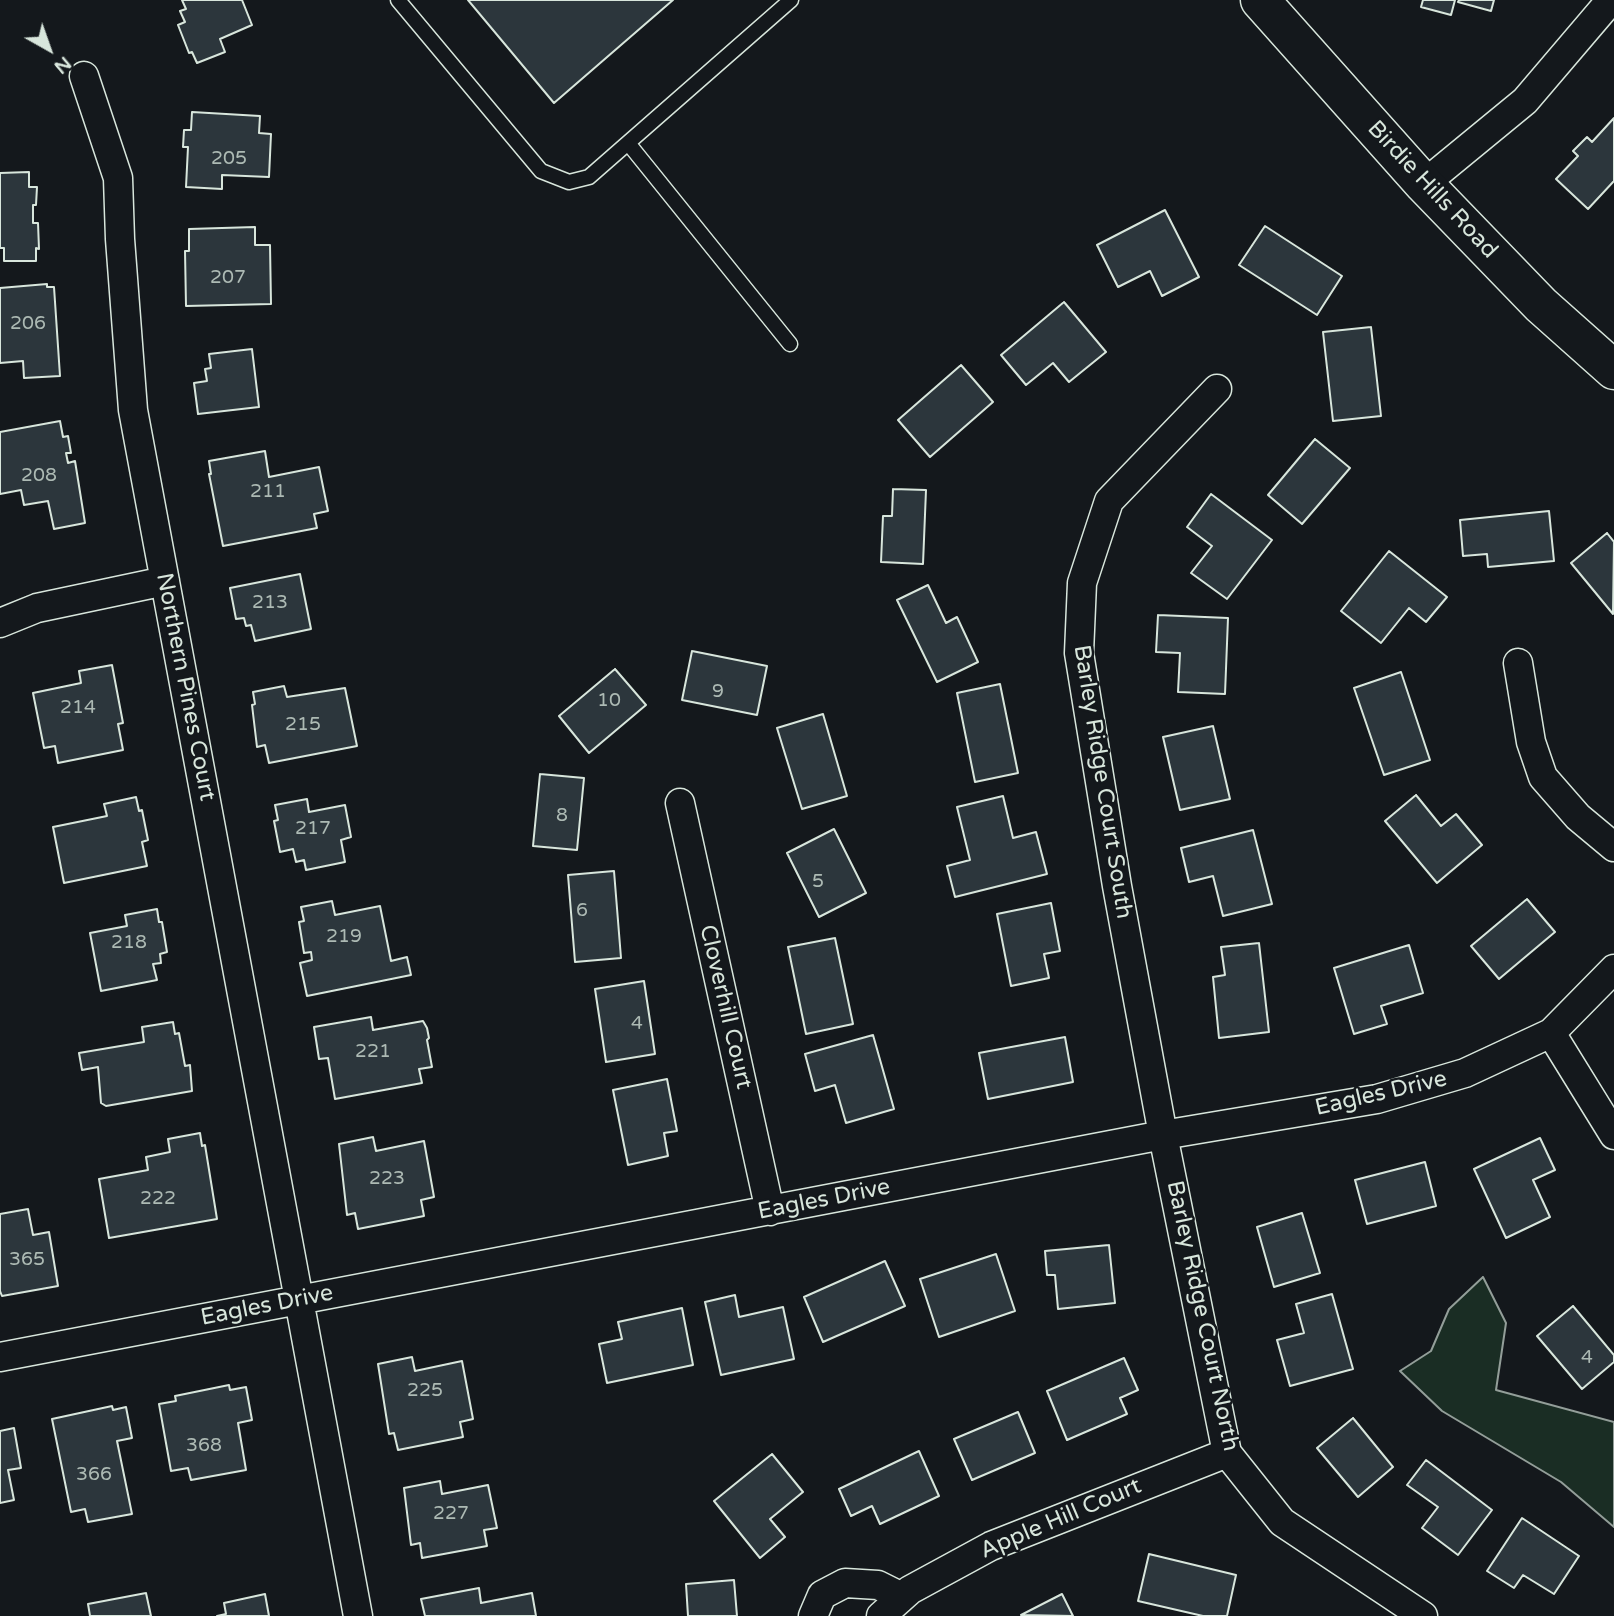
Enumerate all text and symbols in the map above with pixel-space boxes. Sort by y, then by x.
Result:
north arrow [14,14,84,84]
text: N [50,52,75,78]
street label: Birdie Hills Road [1361,115,1503,265]
house number: 205 [211,148,247,170]
house number: 207 [210,267,246,289]
house number: 206 [10,313,46,335]
house number: 208 [21,465,57,487]
house number: 211 [250,481,286,503]
street label: Northern Pines Court [149,571,221,803]
house number: 213 [252,592,288,614]
street label: Barley Ridge Court South [1067,643,1137,921]
house number: 9 [712,681,724,703]
house number: 10 [597,690,621,712]
house number: 214 [60,697,96,719]
house number: 215 [285,714,321,736]
house number: 8 [556,805,568,827]
house number: 217 [295,818,331,840]
house number: 5 [812,871,824,893]
house number: 6 [576,900,588,922]
street label: Cloverhill Court [693,922,757,1092]
house number: 219 [326,926,362,948]
house number: 218 [111,932,147,954]
house number: 4 [631,1013,643,1035]
house number: 221 [355,1041,391,1063]
street label: Eagles Drive [1312,1065,1450,1123]
house number: 223 [369,1168,405,1190]
street label: Eagles Drive [755,1174,893,1226]
street label: Barley Ridge Court North [1160,1178,1244,1454]
house number: 222 [140,1188,176,1210]
house number: 365 [9,1249,45,1271]
street label: Eagles Drive [198,1280,336,1332]
house number: 4 [1581,1347,1593,1369]
house number: 225 [407,1380,443,1402]
house number: 368 [186,1435,222,1457]
house number: 366 [76,1464,112,1486]
street label: Apple Hill Court [976,1473,1146,1565]
house number: 227 [433,1503,469,1525]

